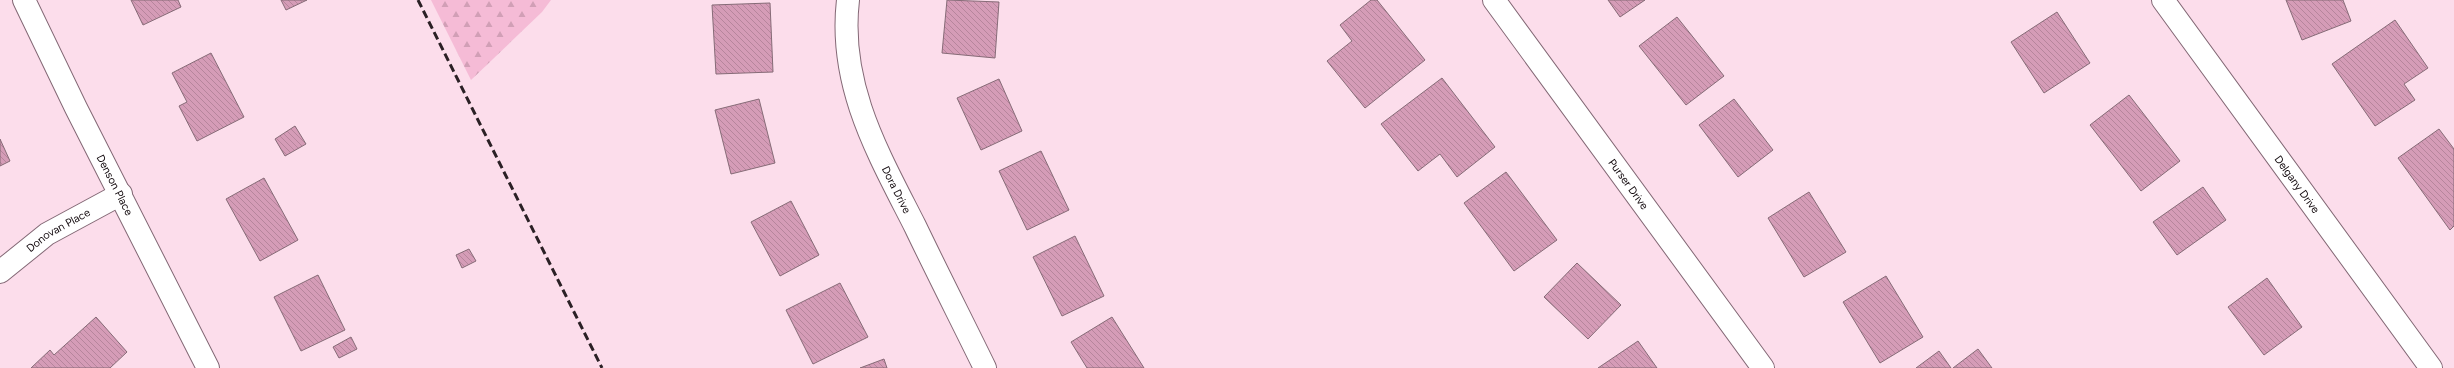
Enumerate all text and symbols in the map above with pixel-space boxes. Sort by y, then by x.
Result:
street label: Denson Place [94,152,135,218]
street label: Delgany Drive [2272,153,2322,216]
street label: Purser Drive [1605,157,1651,212]
street label: Dora Drive [879,164,913,216]
street label: Donovan Place [24,206,93,255]

